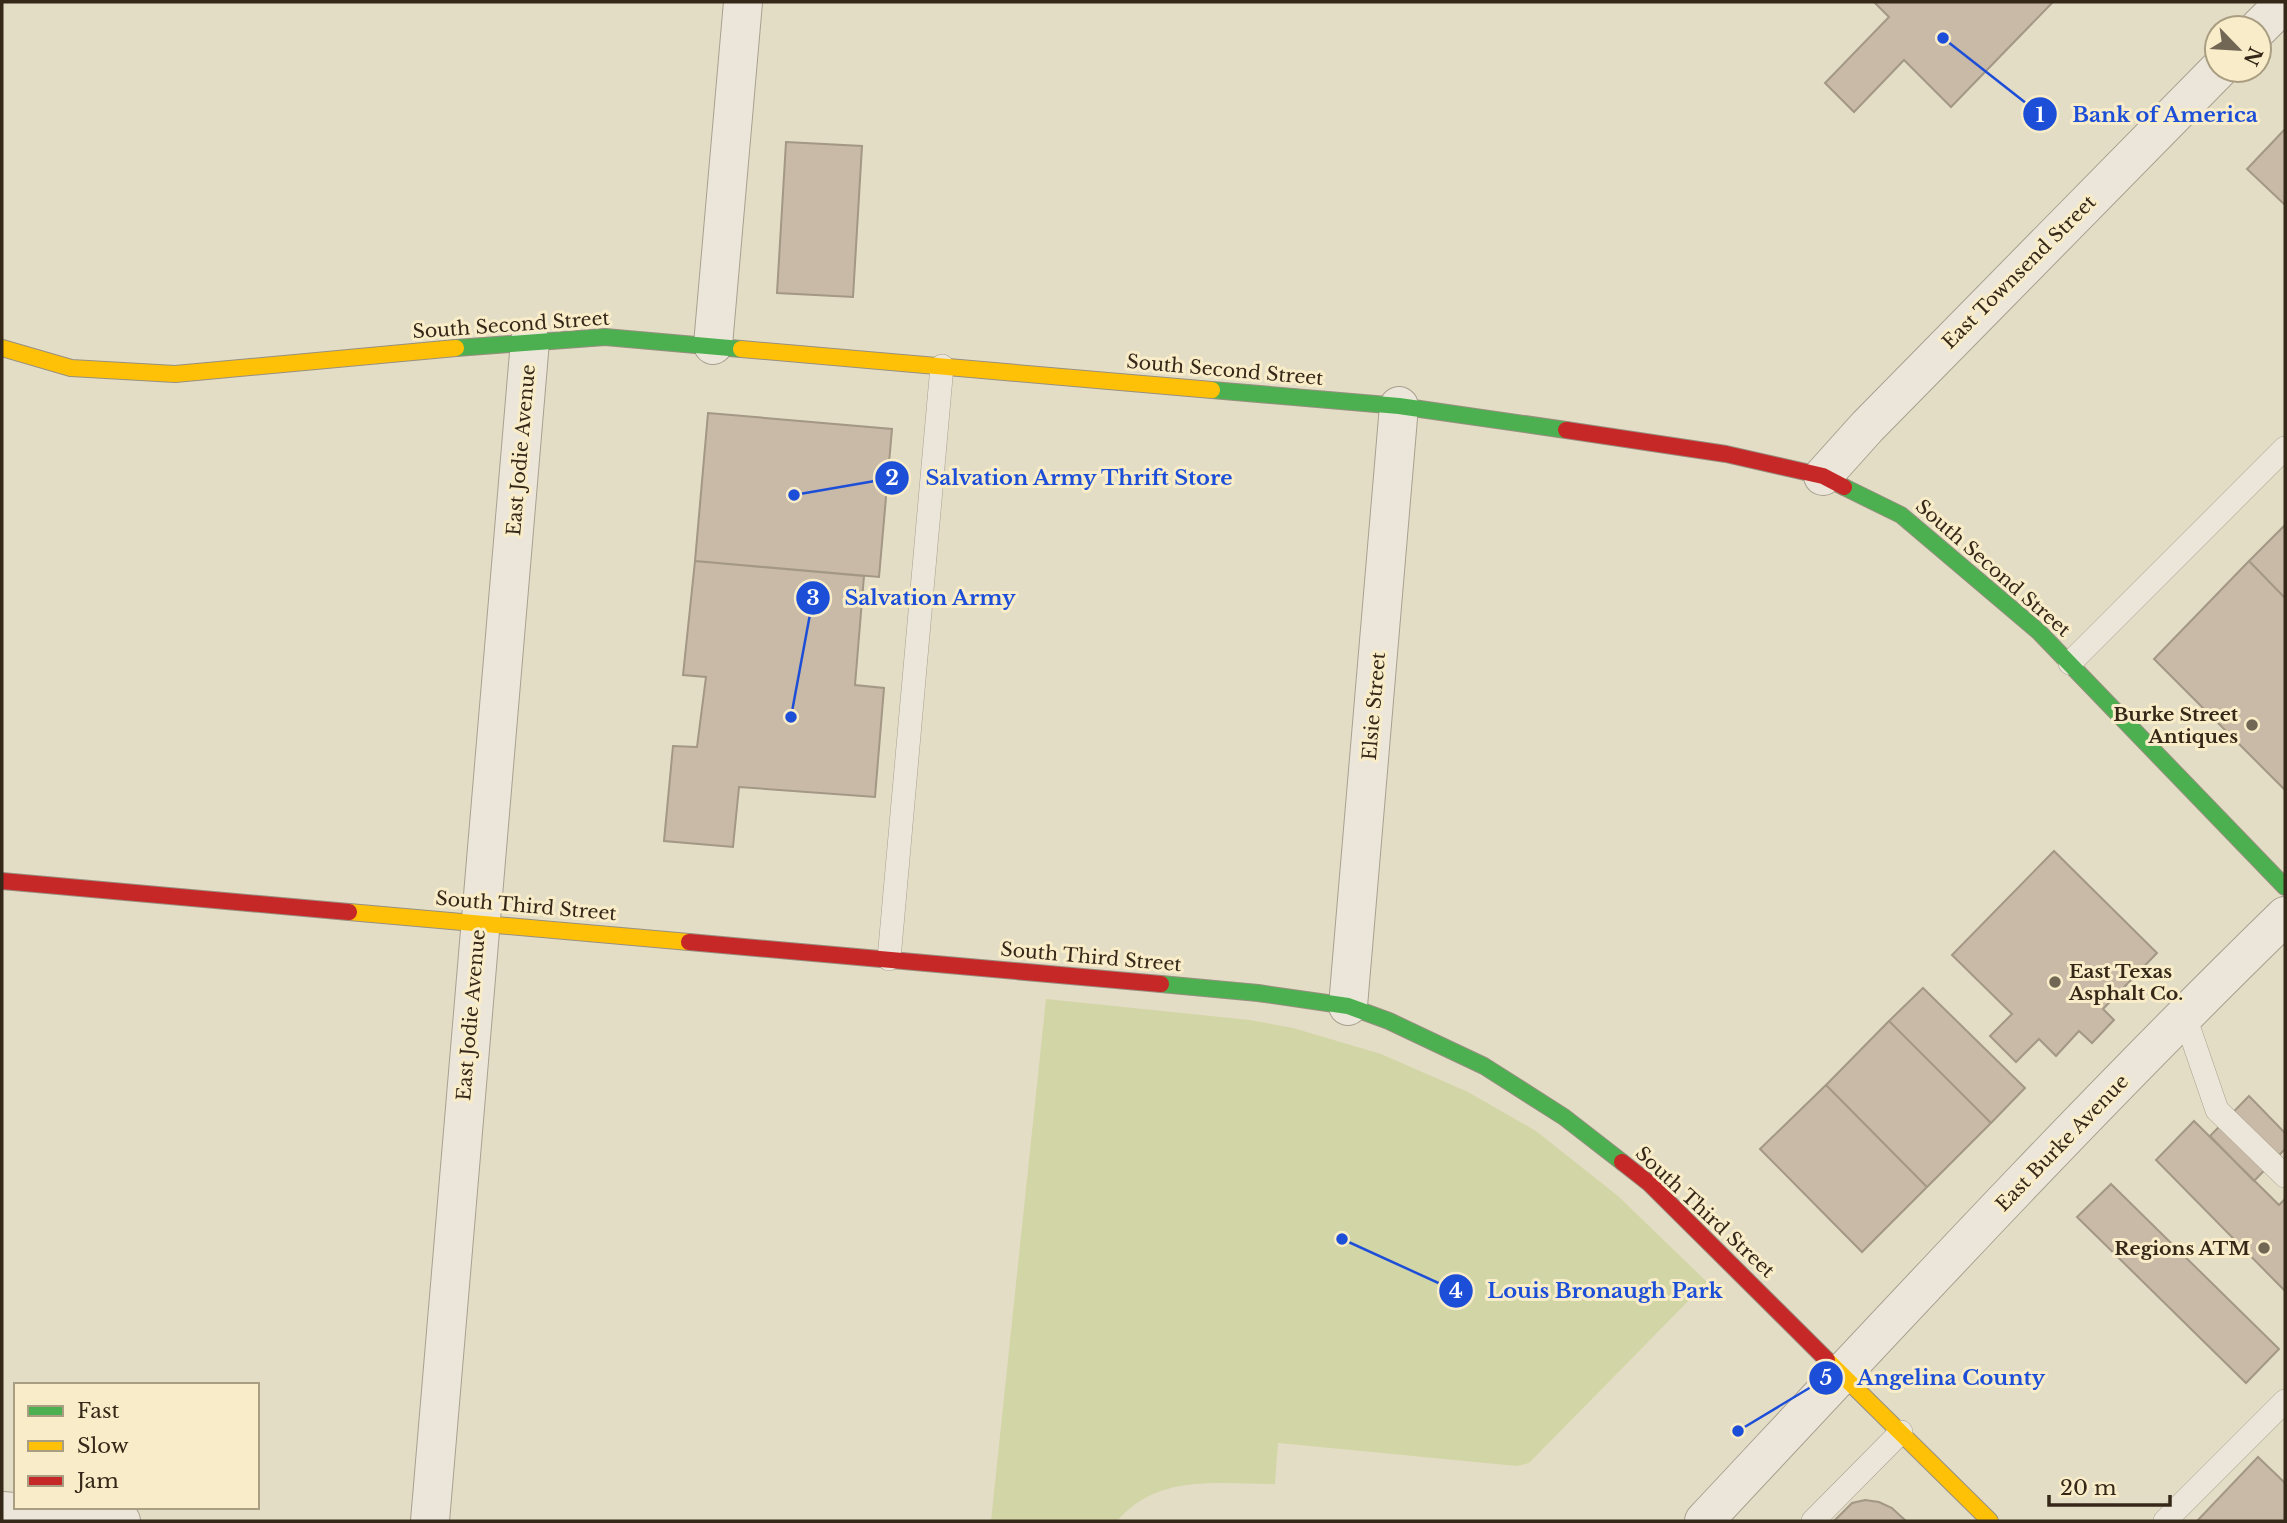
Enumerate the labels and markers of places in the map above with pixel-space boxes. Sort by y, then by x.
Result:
callout: Bank of America [2023,93,2273,135]
callout: Salvation Army Thrift Store [875,457,1247,499]
callout: Salvation Army [795,577,1030,619]
place label: Burke Street Antiques [2113,703,2239,748]
marker: Burke Street Antiques [2244,717,2260,733]
place label: East Texas Asphalt Co. [2068,960,2183,1005]
marker: East Texas Asphalt Co. [2047,974,2063,990]
place label: Regions ATM [2114,1237,2250,1260]
marker: Regions ATM [2256,1240,2272,1256]
callout: Louis Bronaugh Park [1438,1270,1737,1312]
callout: Angelina County [1808,1357,2059,1399]

